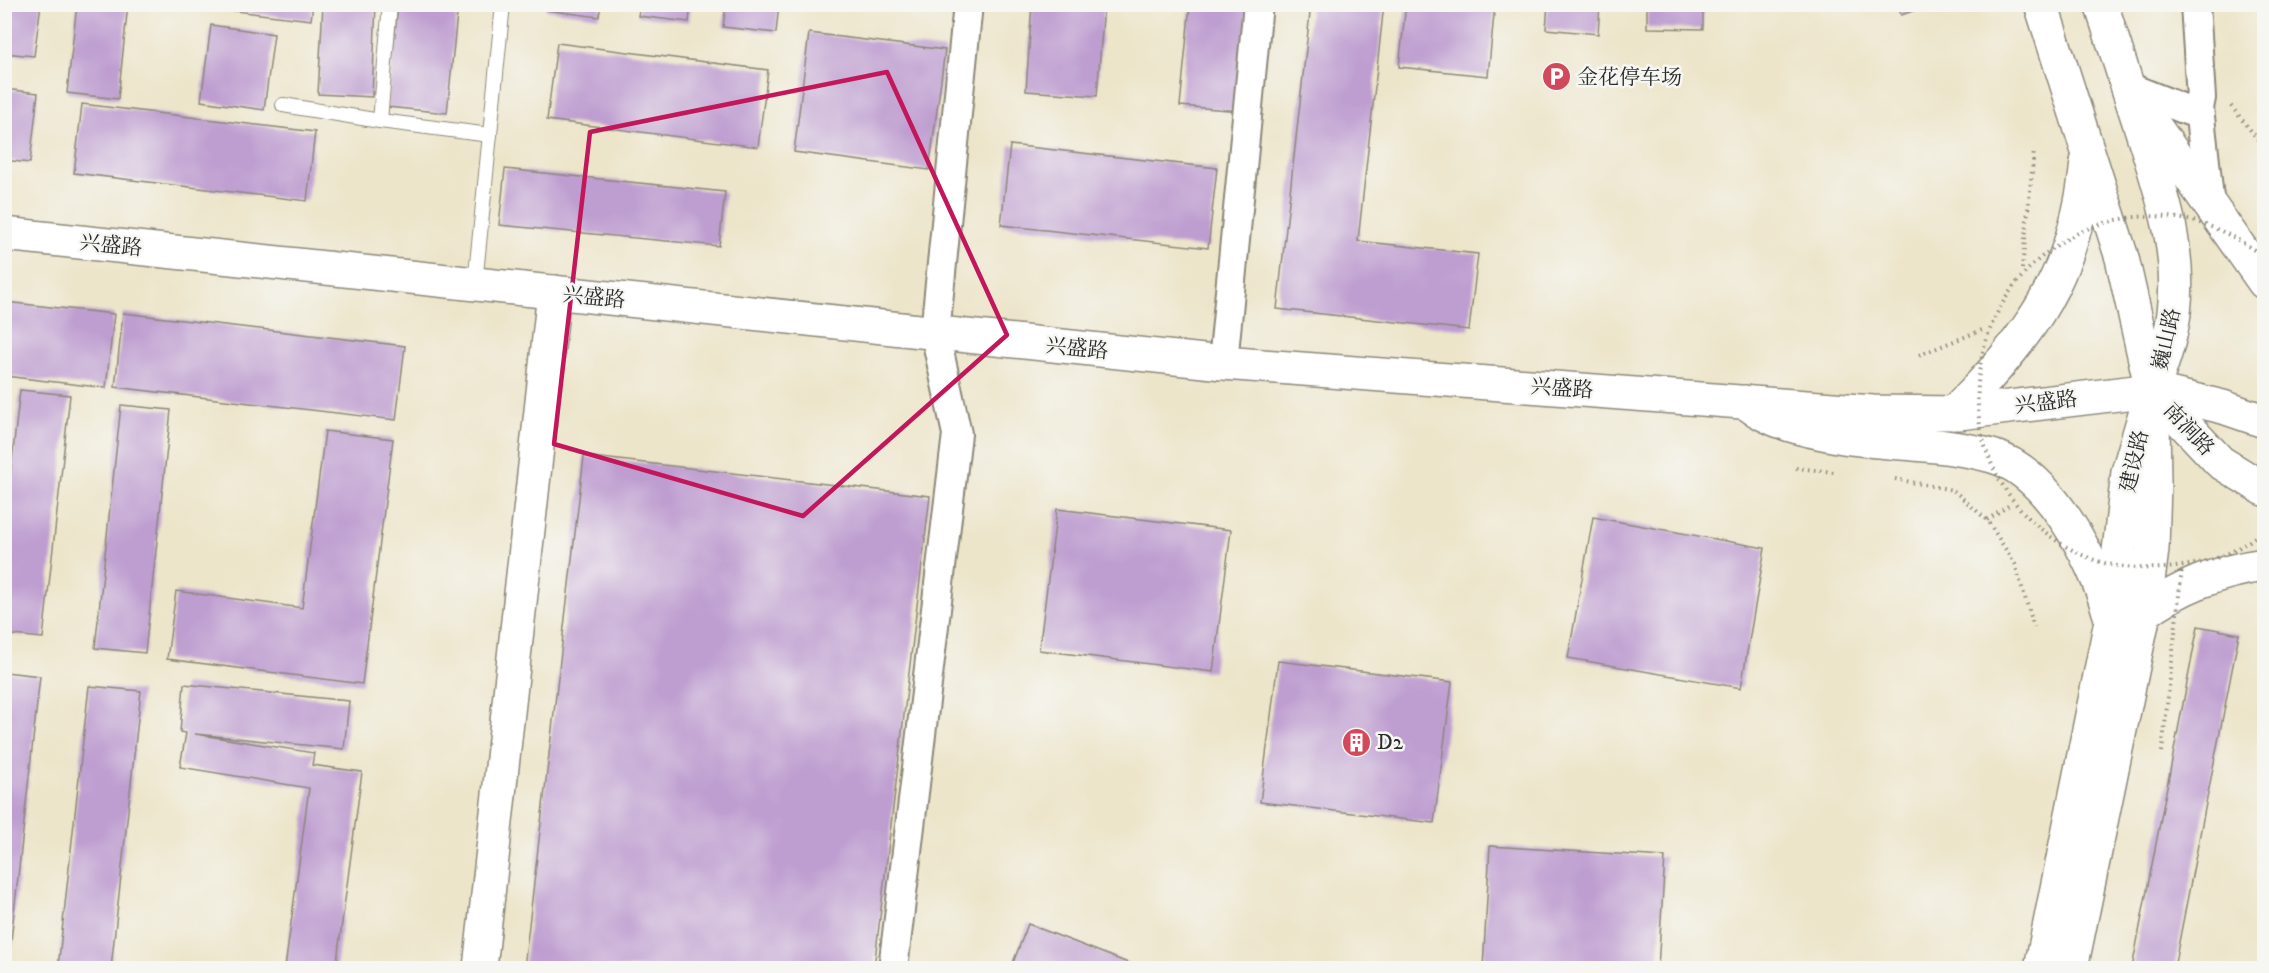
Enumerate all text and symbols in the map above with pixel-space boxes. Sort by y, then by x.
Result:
parking icon: 金花停车场 [1540,61,1572,93]
place label: 金花停车场 [1577,65,1682,91]
street label: 兴盛路 [78,230,144,262]
street label: 兴盛路 [561,282,627,314]
street label: 巍山路 [2147,306,2187,373]
street label: 兴盛路 [1044,333,1110,365]
street label: 兴盛路 [1530,374,1594,404]
street label: 兴盛路 [2013,386,2079,420]
street label: 南涧路 [2157,398,2219,462]
street label: 建设路 [2115,428,2155,495]
building icon: D2 [1340,726,1372,758]
place label: D2 [1377,730,1404,756]

